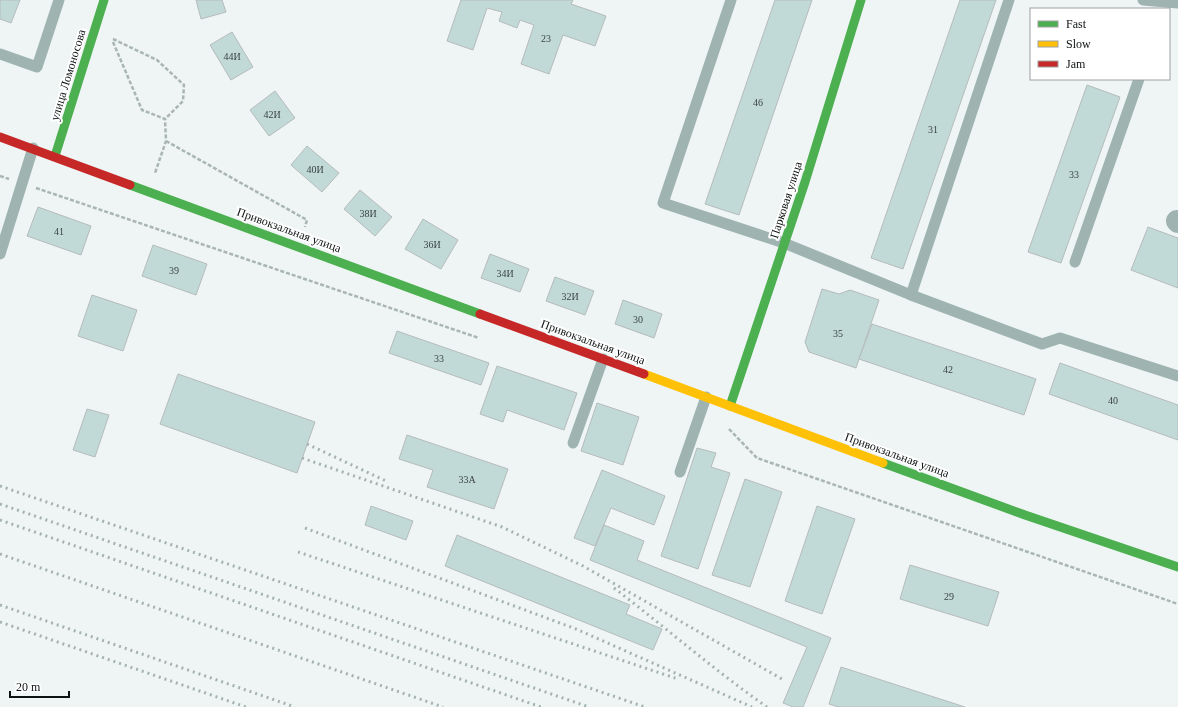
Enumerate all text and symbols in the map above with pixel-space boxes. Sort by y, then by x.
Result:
legend [1030,8,1170,80]
text: Fast [1066,17,1087,31]
street label: улица Ломоносова [47,27,89,122]
house number: 23 [541,33,551,44]
text: Slow [1066,37,1091,51]
house number: 44И [223,51,241,62]
text: Jam [1066,57,1086,71]
house number: 46 [753,97,763,108]
house number: 42И [263,109,281,120]
house number: 31 [928,124,938,135]
street label: Парковая улица [767,159,805,240]
house number: 40И [306,164,324,175]
house number: 33 [1069,169,1079,180]
street label: Привокзальная улица [235,205,344,256]
house number: 38И [359,208,377,219]
house number: 41 [54,226,64,237]
house number: 36И [423,239,441,250]
house number: 39 [169,265,179,276]
house number: 34И [496,268,514,279]
house number: 32И [561,291,579,302]
house number: 30 [633,314,643,325]
street label: Привокзальная улица [539,317,648,368]
house number: 35 [833,328,843,339]
house number: 33 [434,353,444,364]
house number: 42 [943,364,953,375]
house number: 40 [1108,395,1118,406]
street label: Привокзальная улица [843,430,952,481]
house number: 33А [458,474,476,485]
house number: 29 [944,591,954,602]
scale bar [10,673,69,699]
text: 20 m [16,680,41,694]

